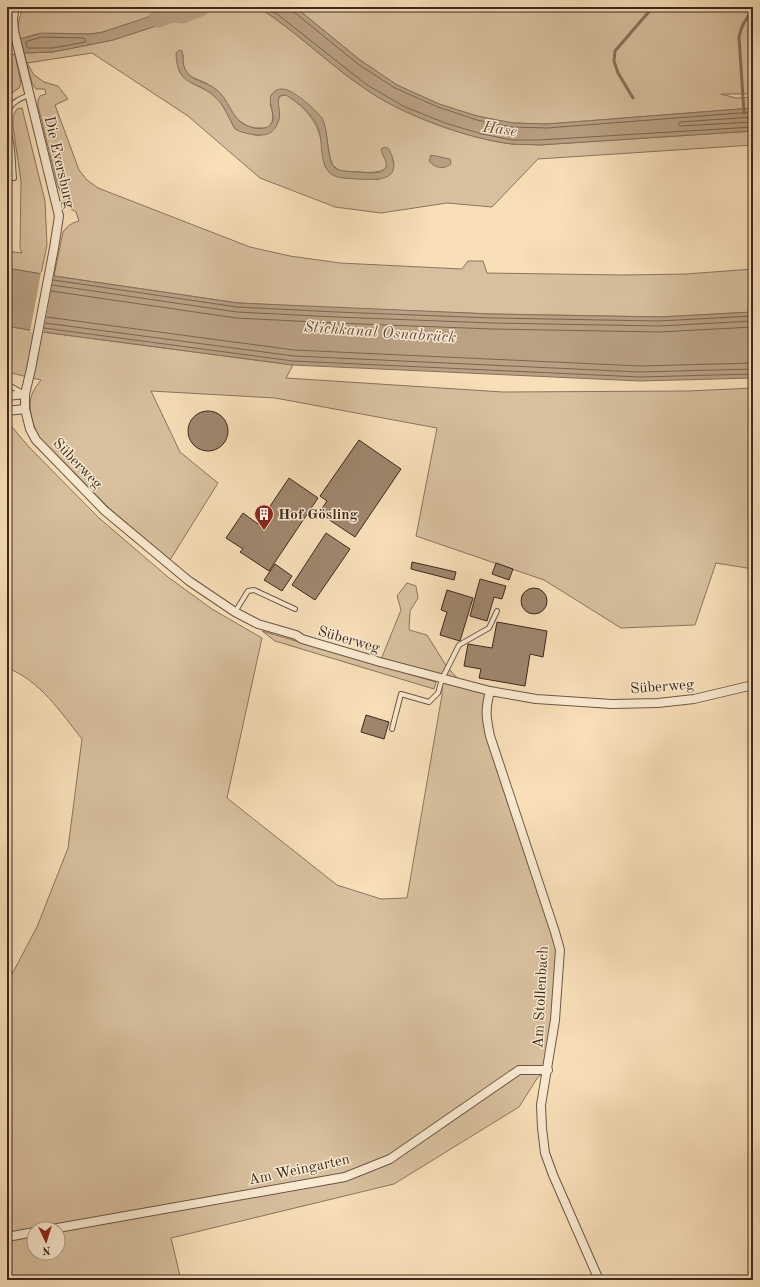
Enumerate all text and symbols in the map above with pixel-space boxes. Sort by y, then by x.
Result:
street label: Die Eversburg [41,115,76,210]
water label: Hase [480,120,518,140]
water label: Stichkanal Osnabrück [303,320,457,346]
street label: Süberweg [49,436,105,492]
building icon: Hof Gösling [253,503,275,531]
place label: Hof Gösling [278,508,359,523]
street label: Süberweg [316,624,381,656]
street label: Süberweg [630,678,695,697]
street label: Am Stollenbach [531,946,552,1049]
street label: Am Weingarten [247,1152,351,1189]
north arrow [26,1221,66,1261]
text: N [41,1244,51,1255]

